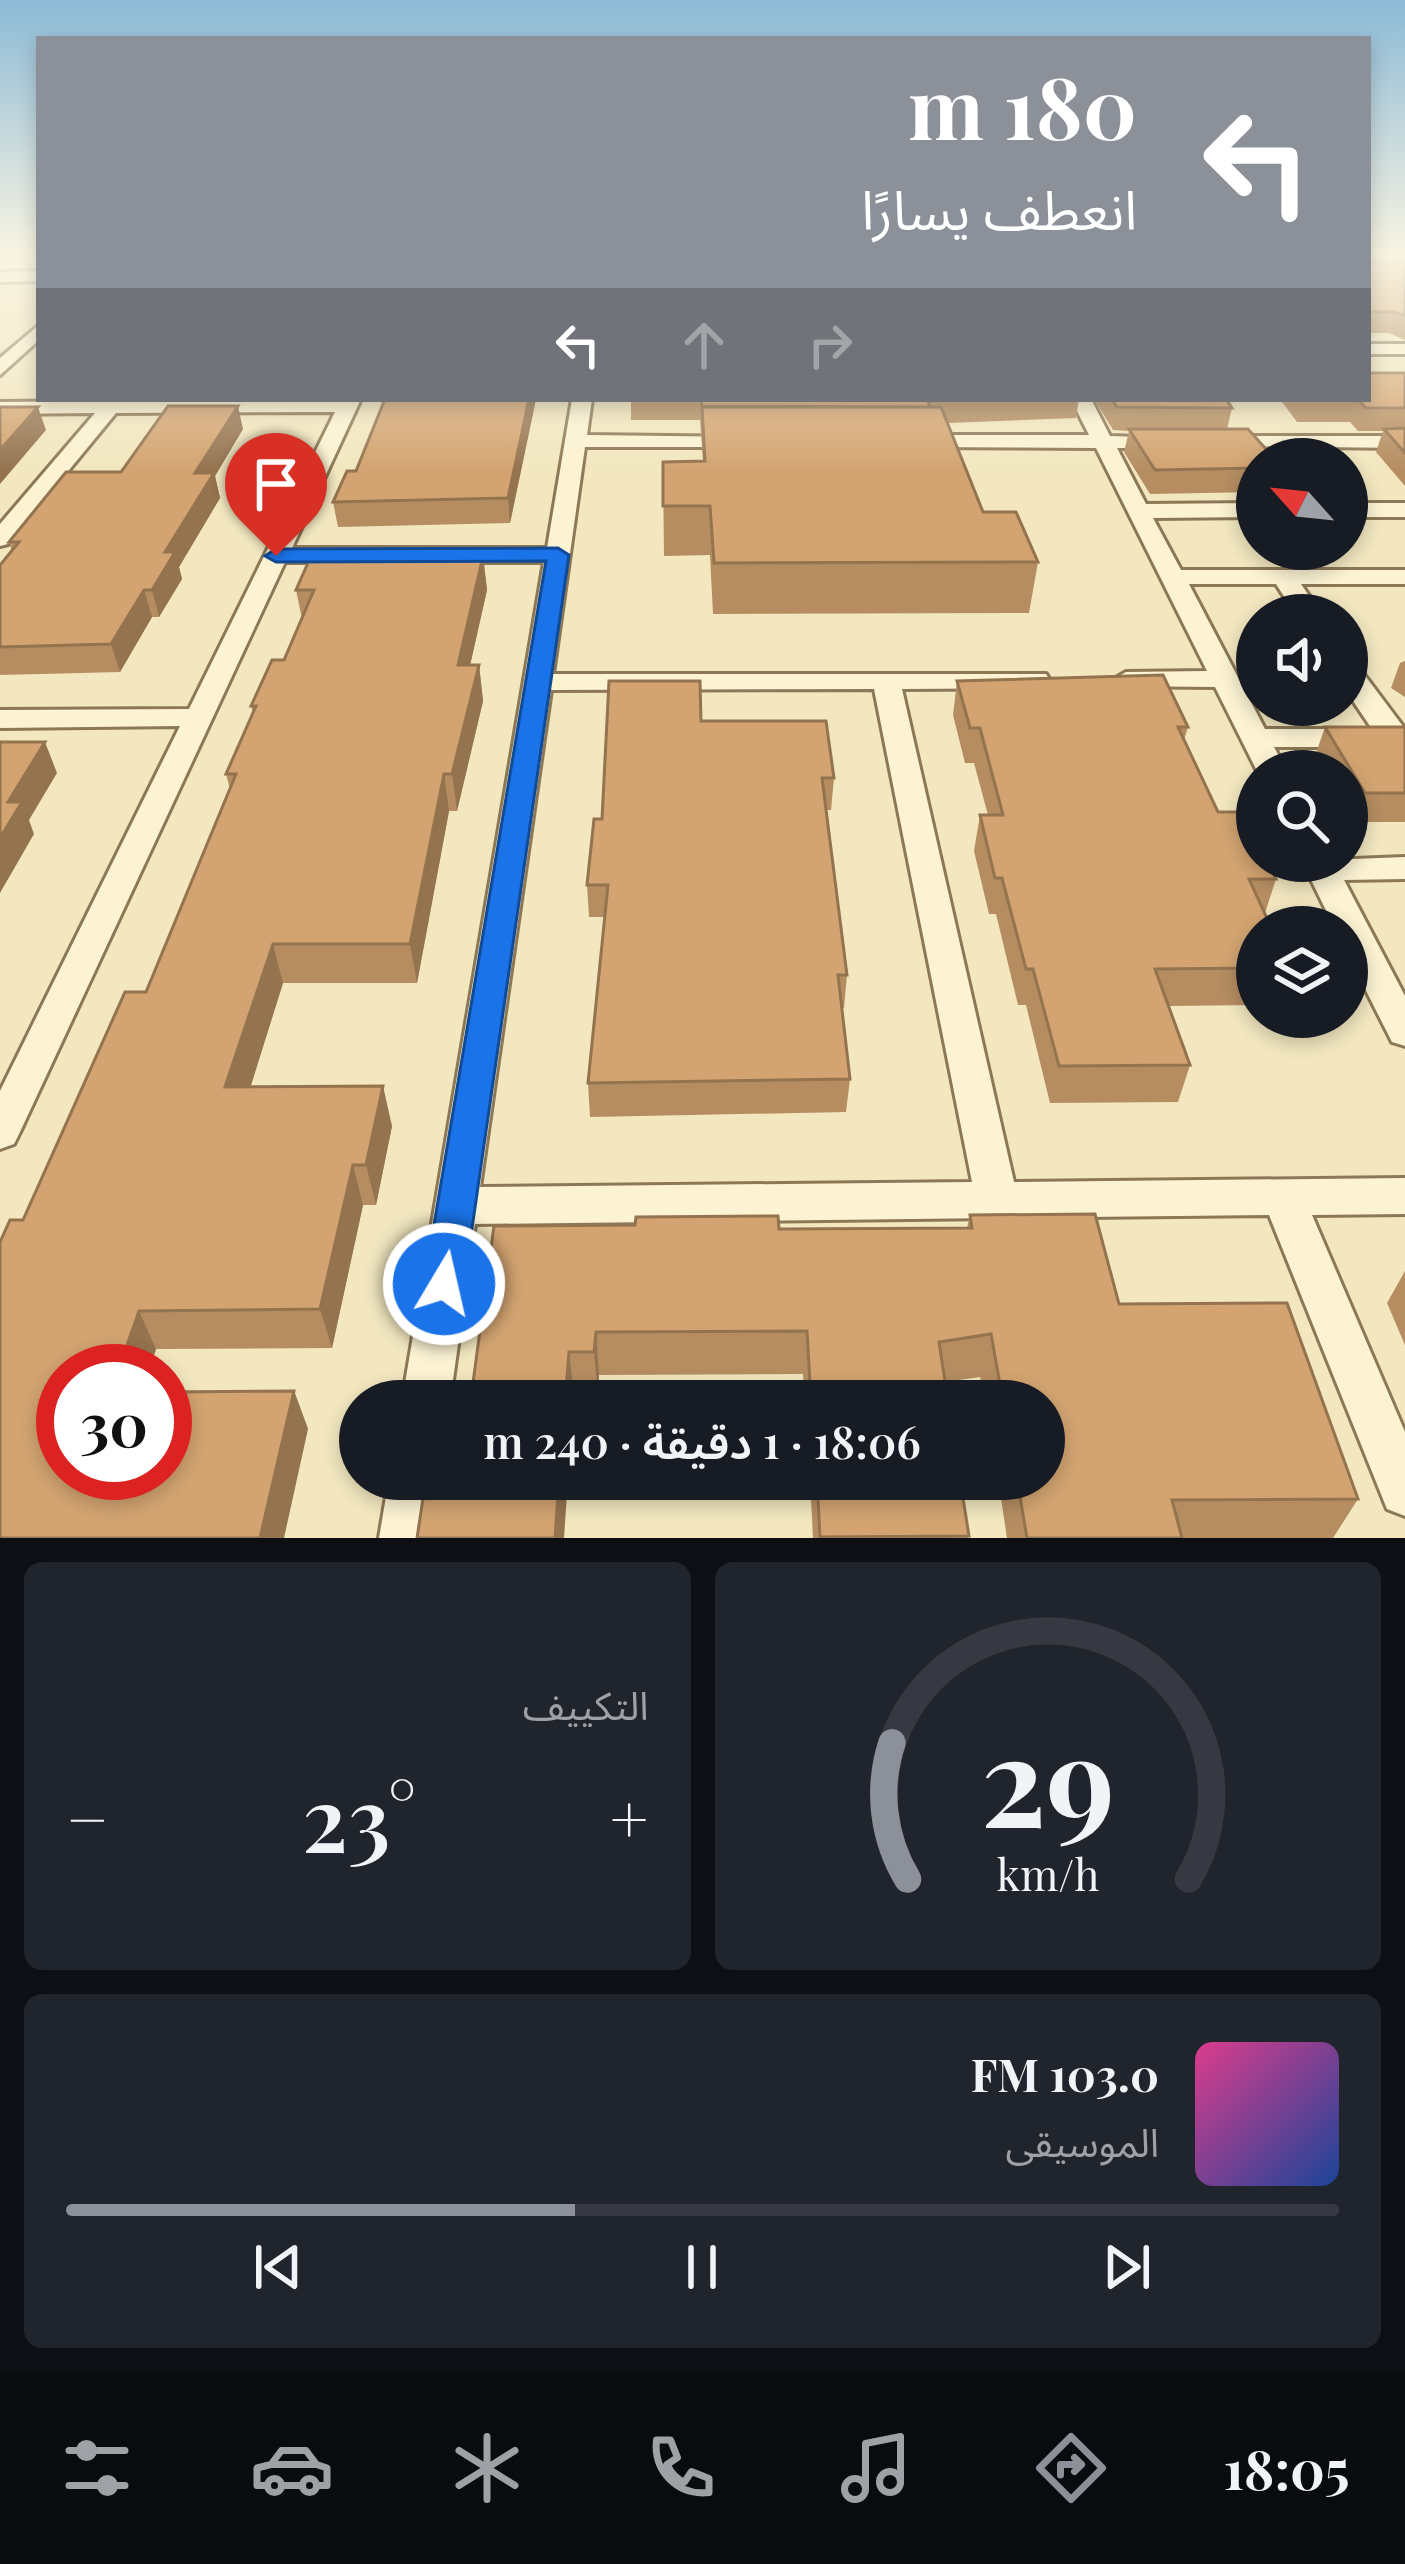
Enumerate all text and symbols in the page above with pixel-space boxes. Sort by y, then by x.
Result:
text: 180 m [908,49,1137,161]
icon: left [1179,84,1335,240]
text: انعطف يسارًا [861,172,1137,244]
icon: left [545,312,611,378]
icon: ahead [671,312,737,378]
icon: right [797,312,863,378]
pin [225,433,327,556]
north arrow [1236,438,1368,570]
map controls [1236,438,1368,1038]
icon: arrive [243,451,309,517]
button: sound [1236,594,1368,726]
button: search [1236,750,1368,882]
button: layers [1236,906,1368,1038]
position arrow [381,1221,507,1347]
speed limit sign: 30 [36,1344,192,1500]
text: 18:06 · 1 دقيقة · 240 m [483,1410,921,1470]
text: التكييف [523,1678,649,1730]
text: 29 [981,1693,1115,1859]
text: 23° [302,1756,417,1876]
text: − [66,1773,109,1861]
text: + [610,1773,649,1861]
text: km/h [996,1845,1099,1902]
text: 103.0 FM [971,2043,1159,2103]
text: الموسيقى [1005,2115,1159,2167]
icon: previous [245,2234,311,2300]
icon: pause [669,2234,735,2300]
icon: next [1094,2234,1160,2300]
icon: filters [55,2426,139,2510]
icon: car [250,2426,334,2510]
icon: climate [445,2426,529,2510]
icon: phone [639,2426,723,2510]
icon: music [834,2426,918,2510]
icon: directions [1029,2426,1113,2510]
text: 18:05 [1223,2432,1350,2504]

